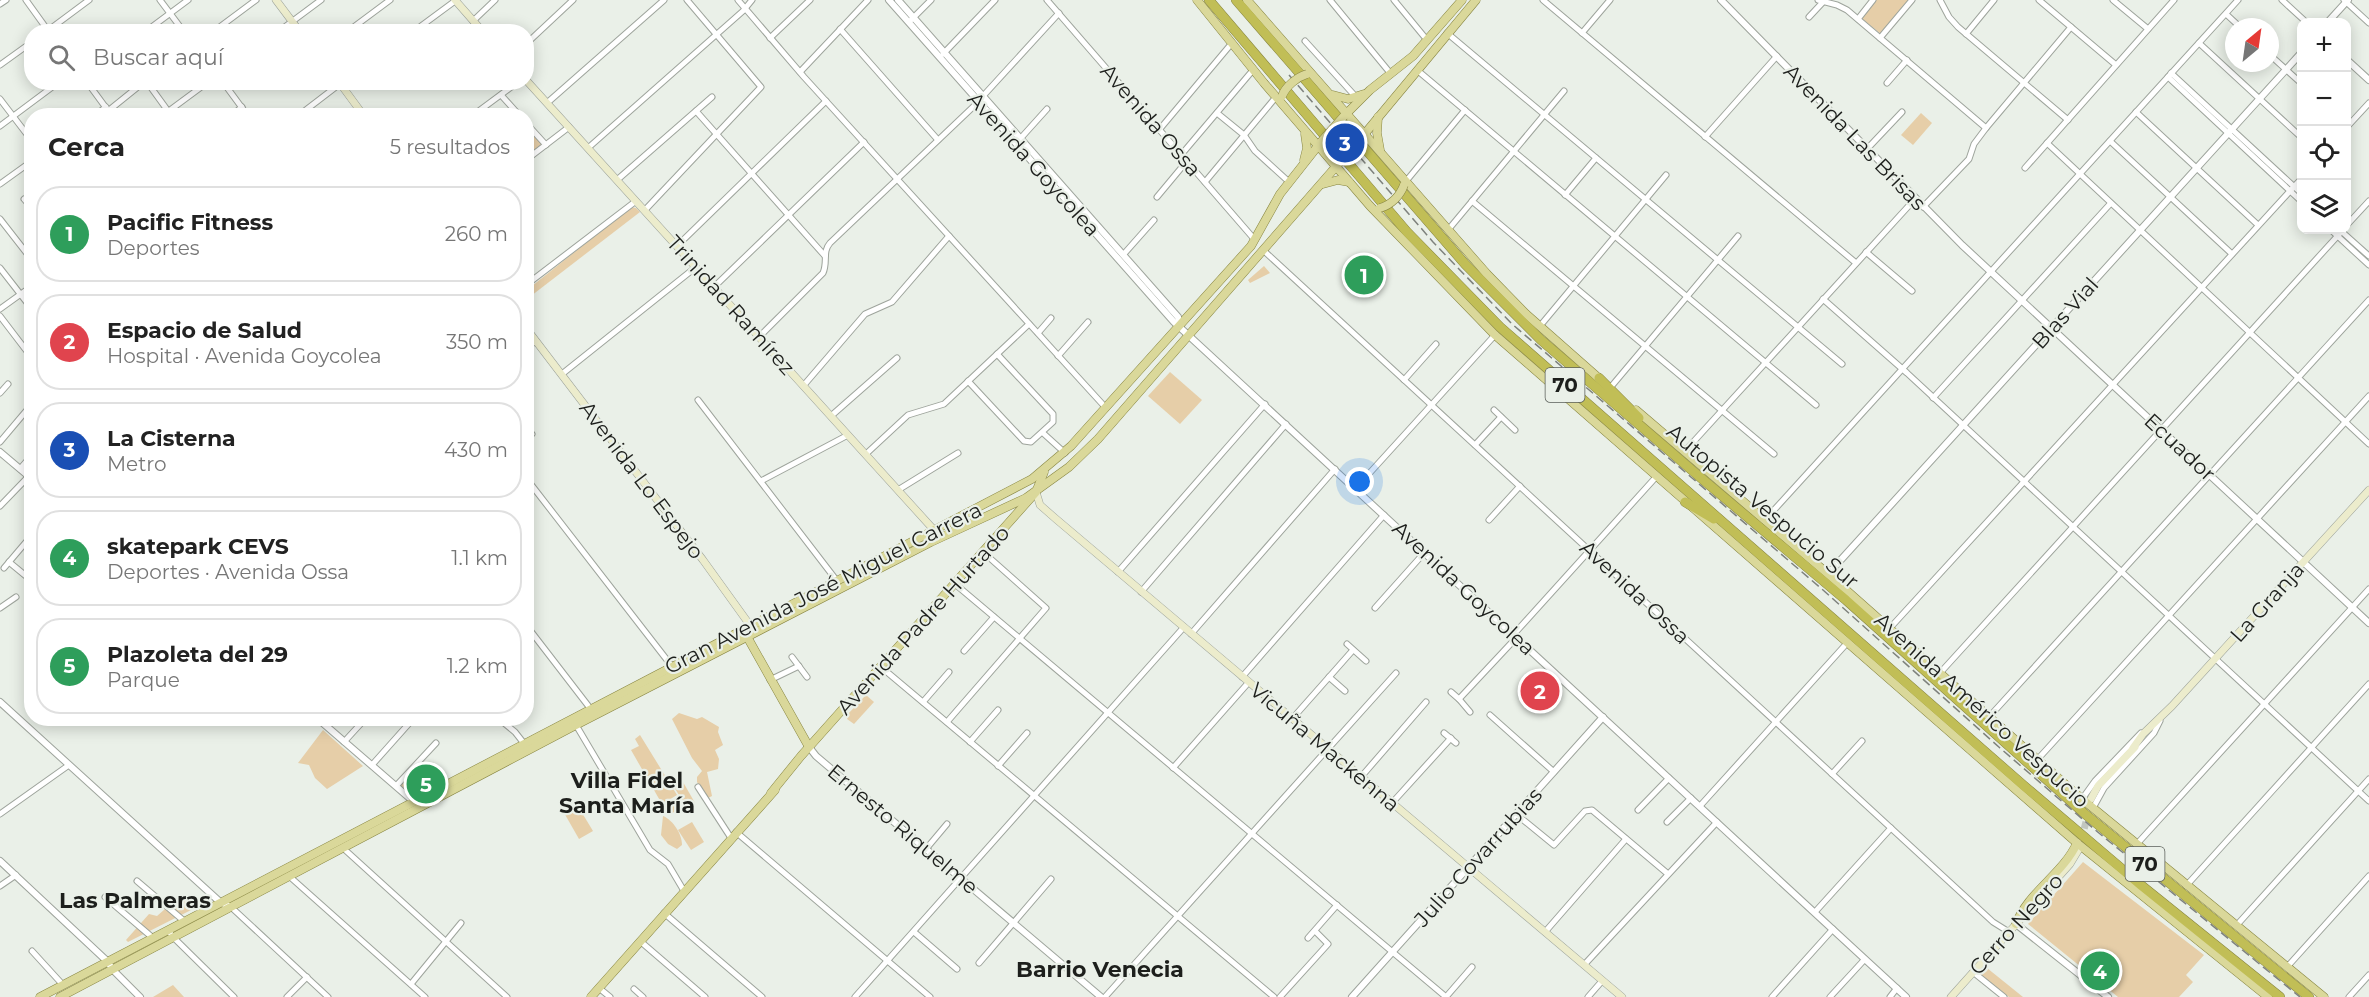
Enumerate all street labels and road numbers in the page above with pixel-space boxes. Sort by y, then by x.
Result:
street label: Avenida Ossa [1095,59,1207,181]
street label: Avenida Las Brisas [1779,59,1931,215]
street label: Avenida Goycolea [963,87,1105,241]
street label: Trinidad Ramírez [662,230,800,380]
street label: Blas Vial [2026,272,2104,354]
road number: 70 [1546,368,1584,402]
street label: Avenida Lo Espejo [575,396,709,564]
street label: Ecuador [2139,408,2221,486]
street label: Autopista Vespucio Sur [1662,418,1864,594]
street label: Gran Avenida José Miguel Carrera [660,497,986,679]
street label: Avenida Goycolea [1388,516,1540,660]
street label: Avenida Padre Hurtado [831,520,1015,720]
street label: Avenida Ossa [1575,535,1695,649]
street label: La Granja [2225,557,2309,647]
street label: Avenida Américo Vespucio [1870,607,2094,813]
street label: Vicuña Mackenna [1245,677,1405,817]
street label: Ernesto Riquelme [823,759,983,899]
street label: Julio Covarrubias [1408,782,1547,932]
road number: 70 [2126,847,2164,881]
street label: Cerro Negro [1964,868,2068,980]

